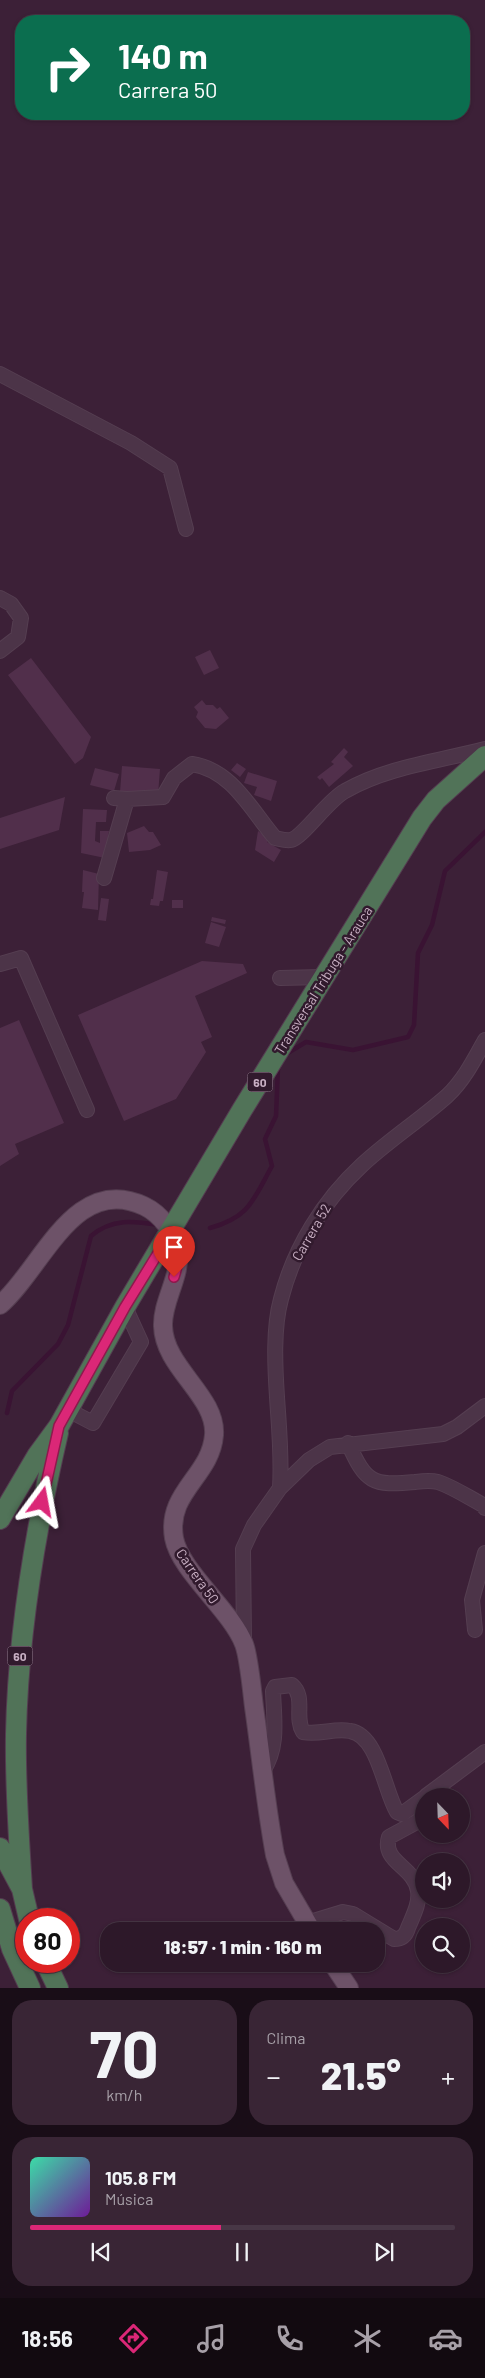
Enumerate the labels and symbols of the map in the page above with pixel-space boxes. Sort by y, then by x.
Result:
street label: Transversal Tribuga - Arauca [270,903,376,1057]
road number: 60 [248,1072,272,1092]
street label: Carrera 52 [288,1201,334,1263]
pin [153,1226,195,1277]
position arrow [15,1475,67,1527]
street label: Carrera 50 [173,1545,223,1607]
road number: 60 [8,1646,32,1665]
north arrow [415,1788,470,1842]
speed limit sign: 80 [15,1908,80,1973]

